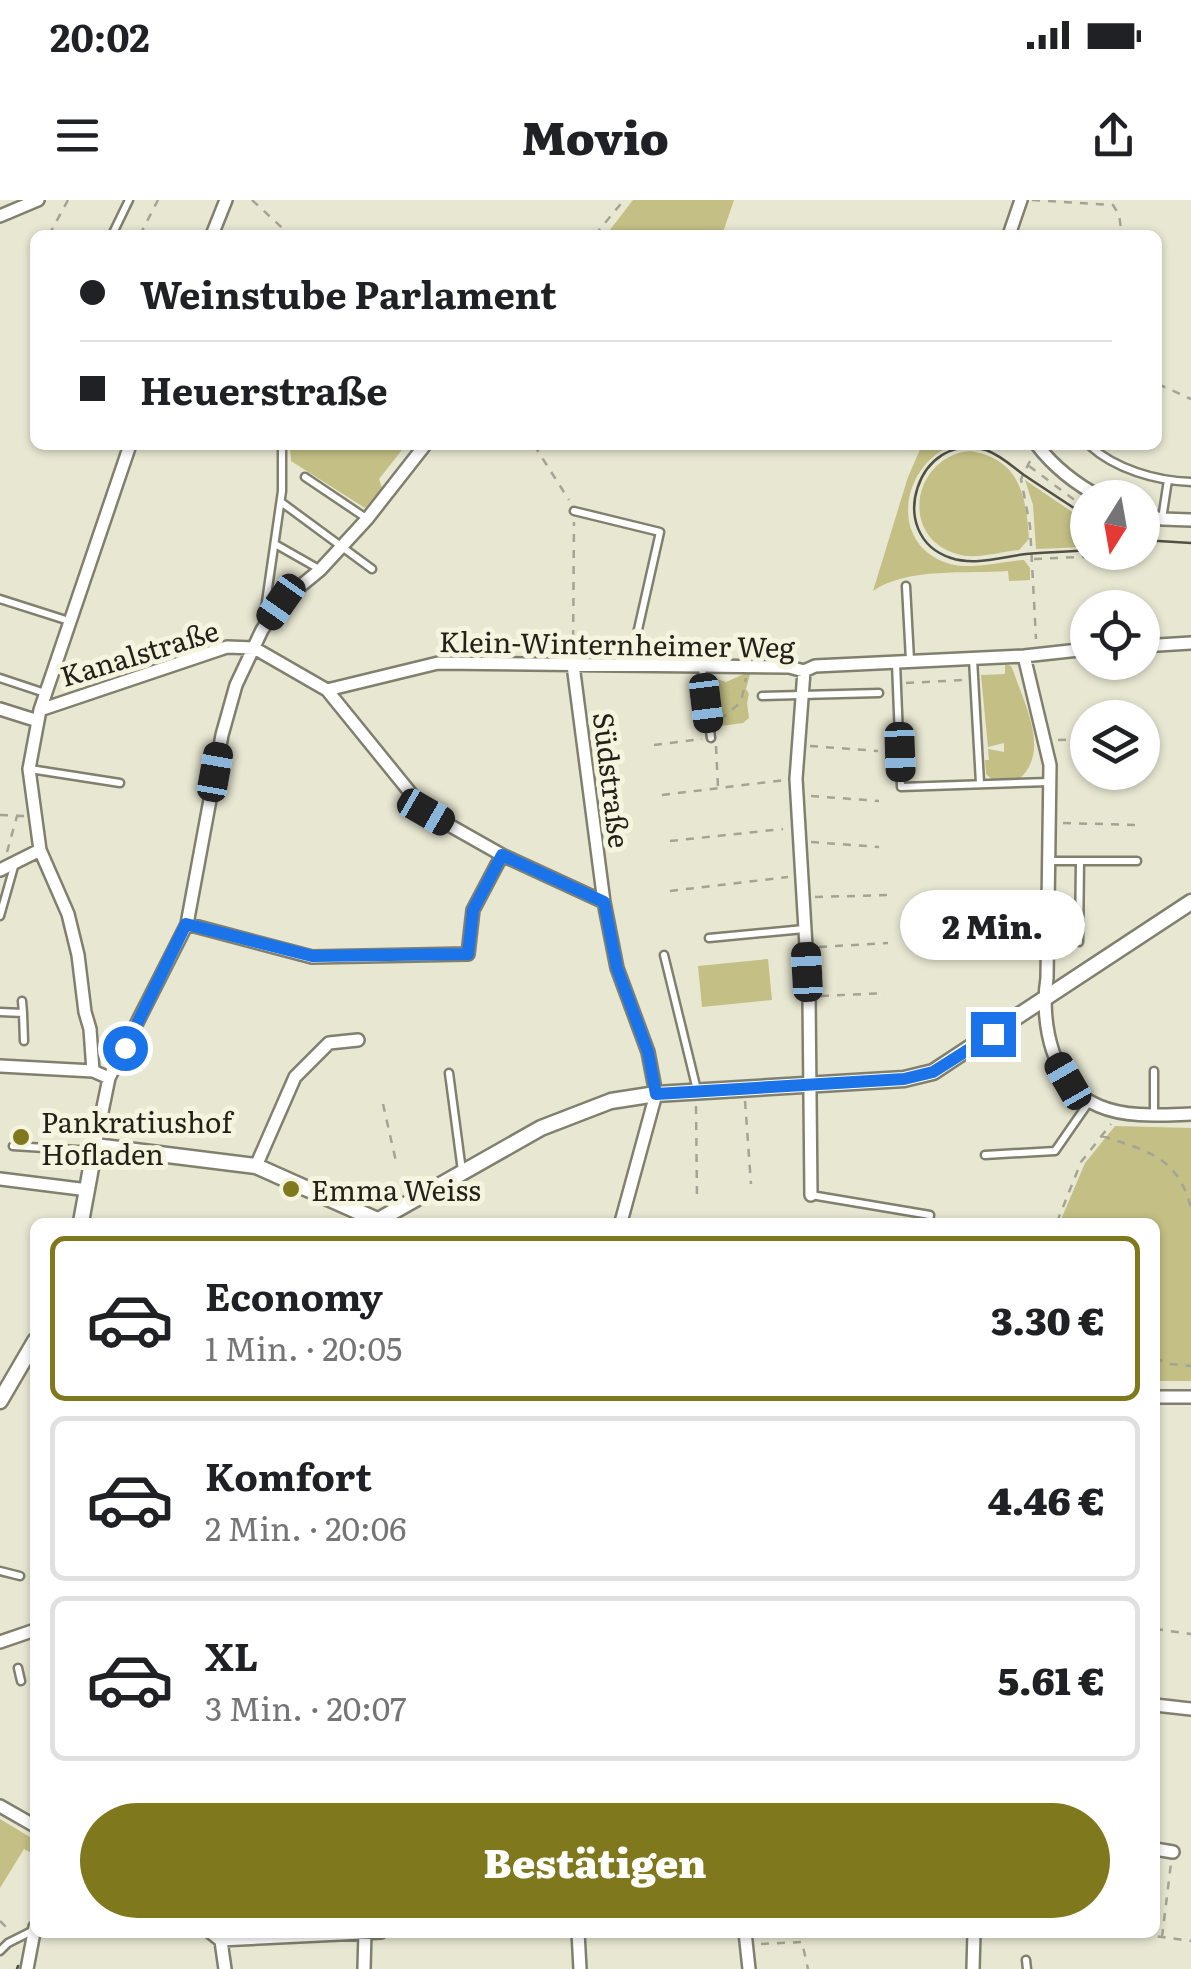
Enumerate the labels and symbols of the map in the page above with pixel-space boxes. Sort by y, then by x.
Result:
north arrow [1070,480,1160,570]
car [252,569,310,635]
street label: Kanalstraße [55,608,223,696]
street label: Klein-Winternheimer Weg [439,619,796,667]
car [687,671,725,735]
street label: Südstraße [584,710,642,850]
car [884,721,916,783]
car [195,740,235,804]
car [393,784,459,840]
callout: 2 Min. [900,889,1086,959]
car [790,941,824,1003]
route end [971,1012,1016,1057]
route start [103,1026,148,1071]
car [1040,1048,1096,1114]
place label: Pankratiushof Hofladen [41,1100,234,1174]
marker: Pankratiushof Hofladen [10,1126,32,1148]
place label: Emma Weiss [311,1168,481,1210]
marker: Emma Weiss [280,1178,302,1200]

